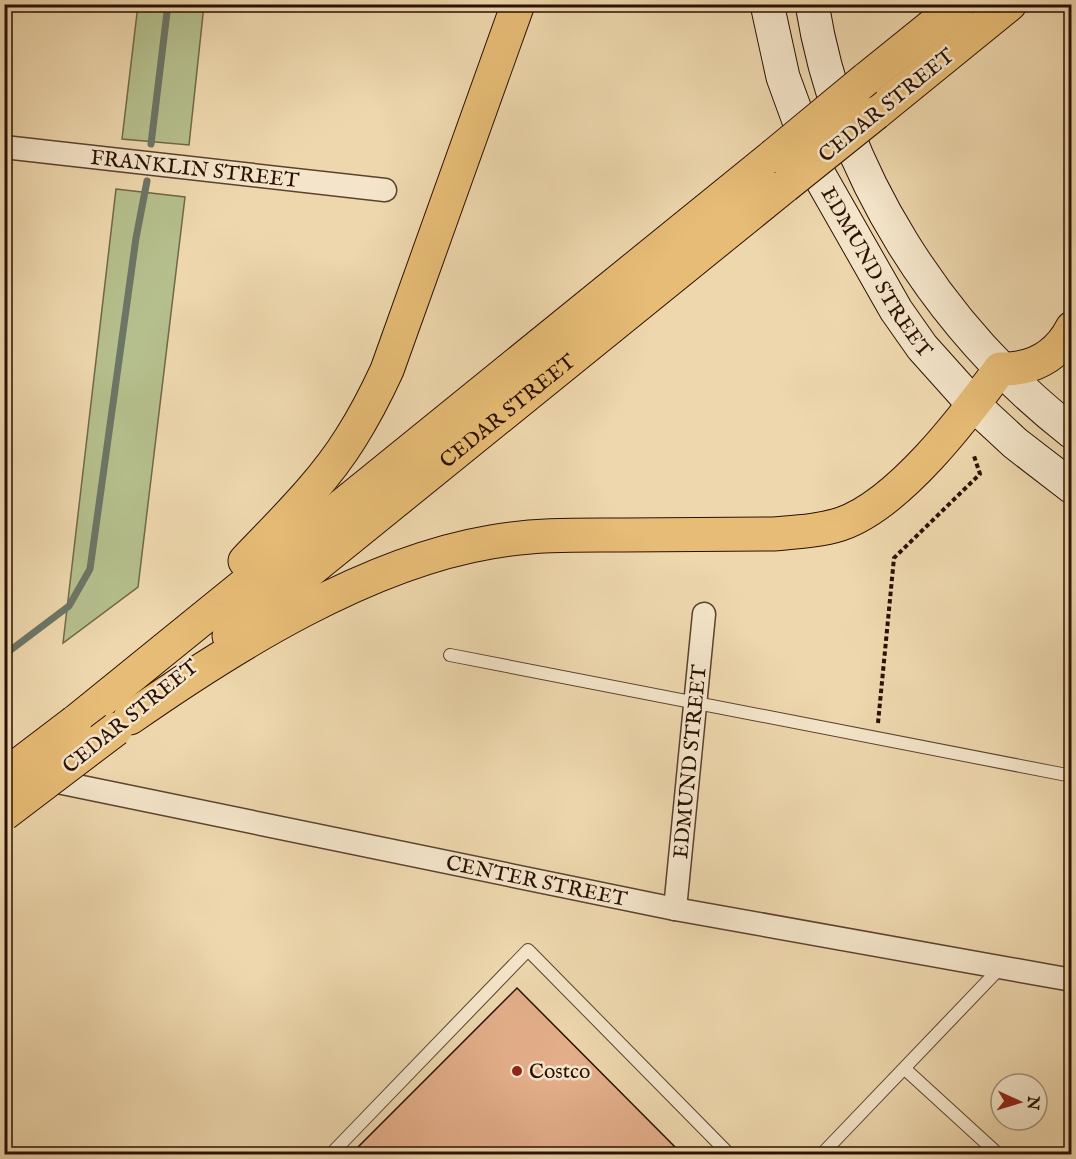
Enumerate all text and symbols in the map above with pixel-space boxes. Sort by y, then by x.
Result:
street label: CEDAR STREET [814,43,961,169]
street label: FRANKLIN STREET [89,145,301,195]
street label: EDMUND STREET [814,182,938,365]
street label: CEDAR STREET [435,348,582,475]
street label: CEDAR STREET [58,654,205,780]
street label: EDMUND STREET [668,663,714,860]
street label: CENTER STREET [443,850,630,914]
place label: Costco [529,1059,590,1086]
marker: Costco [510,1064,524,1078]
north arrow [989,1072,1049,1132]
text: N [1021,1094,1042,1111]

